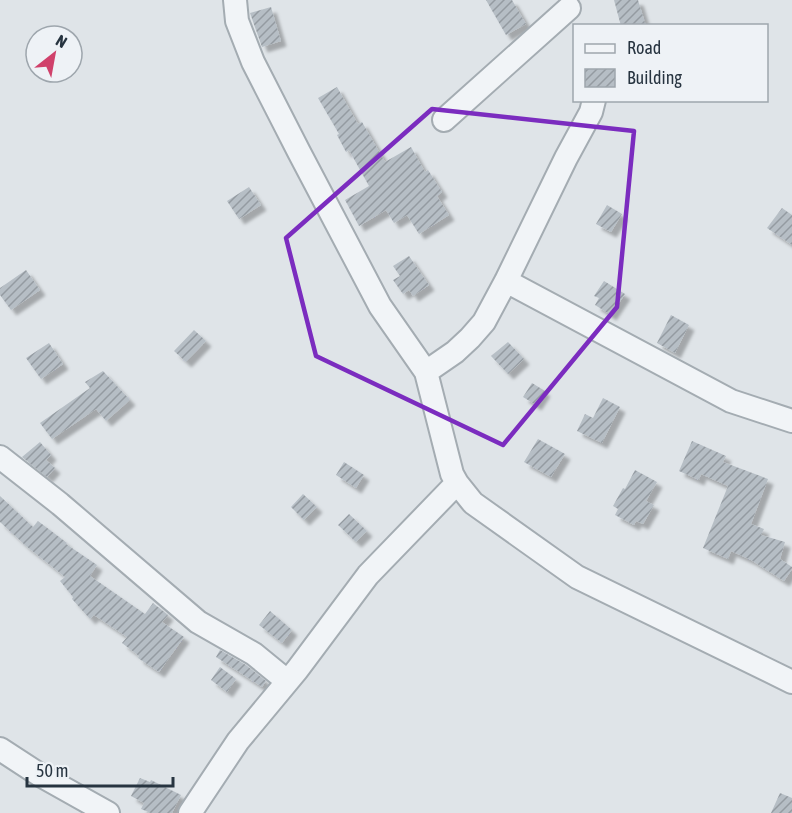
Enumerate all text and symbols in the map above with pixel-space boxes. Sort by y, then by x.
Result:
north arrow [24,24,84,84]
legend [573,24,768,102]
text: N [53,31,70,51]
text: Road [627,37,661,58]
text: Building [627,67,682,88]
scale bar [27,750,172,788]
text: 50 m [36,760,68,781]

